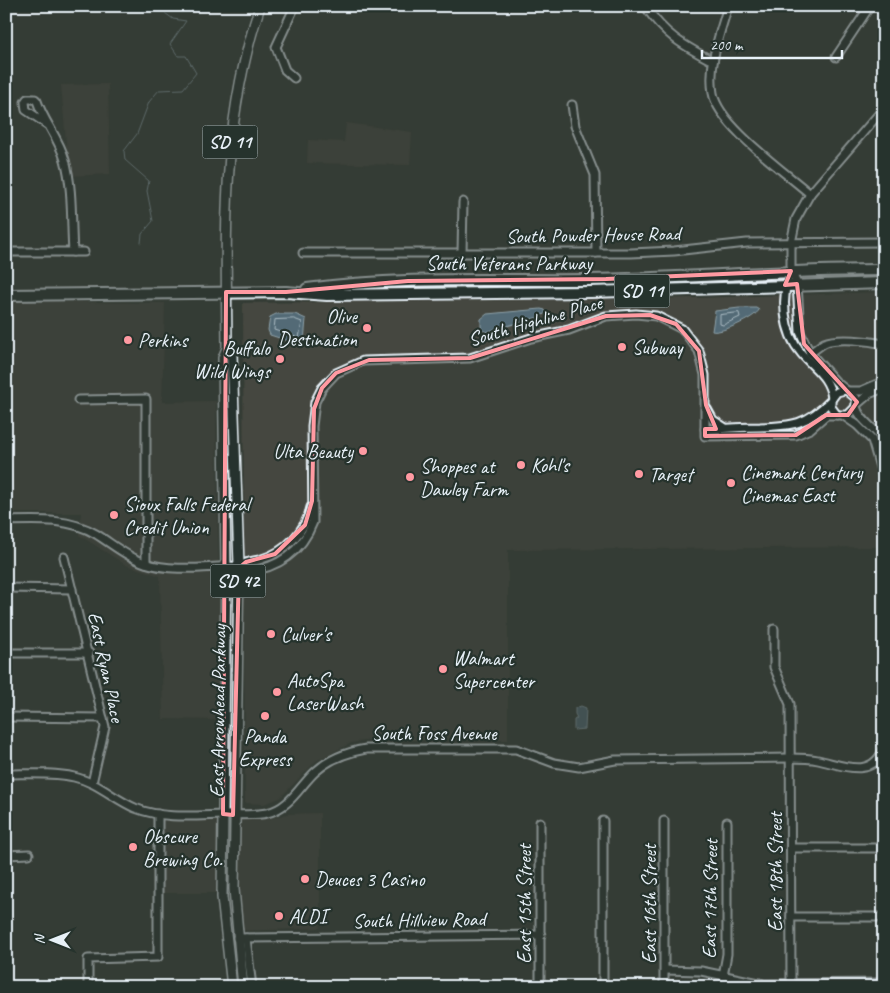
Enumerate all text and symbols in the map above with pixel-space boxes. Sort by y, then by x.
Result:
scale bar [702,28,842,60]
text: 200 m [710,36,744,55]
road number: SD 11 [202,125,258,158]
street label: South Powder House Road [506,221,684,249]
street label: South Veterans Parkway [426,251,594,276]
road number: SD 11 [614,274,670,308]
street label: South Highline Place [465,290,606,352]
place label: Olive Destination [278,304,358,352]
marker: Olive Destination [361,322,373,334]
place label: Perkins [138,328,190,353]
marker: Perkins [122,334,134,346]
place label: Subway [632,335,685,360]
place label: Buffalo Wild Wings [194,336,272,384]
marker: Subway [616,341,628,353]
marker: Buffalo Wild Wings [274,353,286,365]
place label: Ulta Beauty [273,439,354,464]
marker: Ulta Beauty [357,445,369,457]
place label: Kohl's [531,453,571,478]
place label: Shoppes at Dawley Farm [420,454,510,502]
marker: Kohl's [515,459,527,471]
place label: Cinemark Century Cinemas East [741,460,864,508]
place label: Target [649,462,696,487]
marker: Target [633,468,645,480]
marker: Shoppes at Dawley Farm [404,471,416,483]
marker: Cinemark Century Cinemas East [725,477,737,489]
place label: Sioux Falls Federal Credit Union [124,492,253,540]
marker: Sioux Falls Federal Credit Union [108,509,120,521]
road number: SD 42 [210,564,266,598]
street label: East Ryan Place [82,610,130,726]
place label: Culver's [281,622,333,647]
street label: East Arrowhead Parkway [204,623,232,798]
marker: Culver's [265,628,277,640]
place label: Walmart Supercenter [453,646,536,694]
marker: Walmart Supercenter [437,663,449,675]
place label: AutoSpa LaserWash [287,668,365,716]
marker: AutoSpa LaserWash [271,686,283,698]
marker: Panda Express [259,710,271,722]
street label: South Foss Avenue [372,721,498,746]
place label: Panda Express [239,724,293,772]
street label: East 18th Street [763,810,788,932]
place label: Obscure Brewing Co. [143,824,223,872]
street label: East 17th Street [696,837,724,959]
marker: Obscure Brewing Co. [127,841,139,853]
street label: East 15th Street [512,842,537,964]
street label: East 16th Street [637,842,662,964]
place label: Deuces 3 Casino [315,867,425,892]
marker: Deuces 3 Casino [299,873,311,885]
place label: ALDI [289,904,331,929]
street label: South Hillview Road [353,906,489,934]
marker: ALDI [273,910,285,922]
north arrow [28,916,78,966]
text: N [31,933,48,944]

